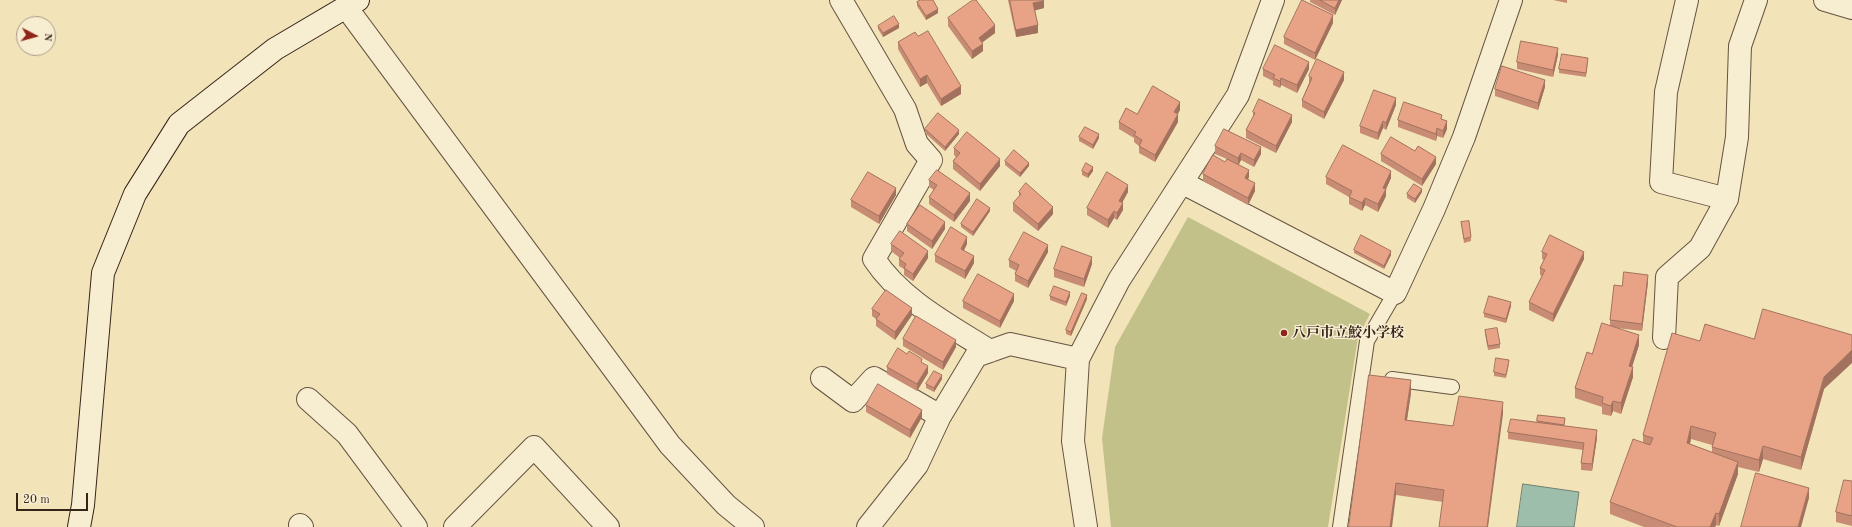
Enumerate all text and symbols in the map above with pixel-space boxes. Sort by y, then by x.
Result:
north arrow [16,16,56,56]
text: N [42,32,53,42]
place label: 八戸市立鮫小学校 [1292,325,1404,341]
marker: 八戸市立鮫小学校 [1279,328,1289,338]
scale bar [18,485,90,511]
text: 20 m [23,494,50,506]

